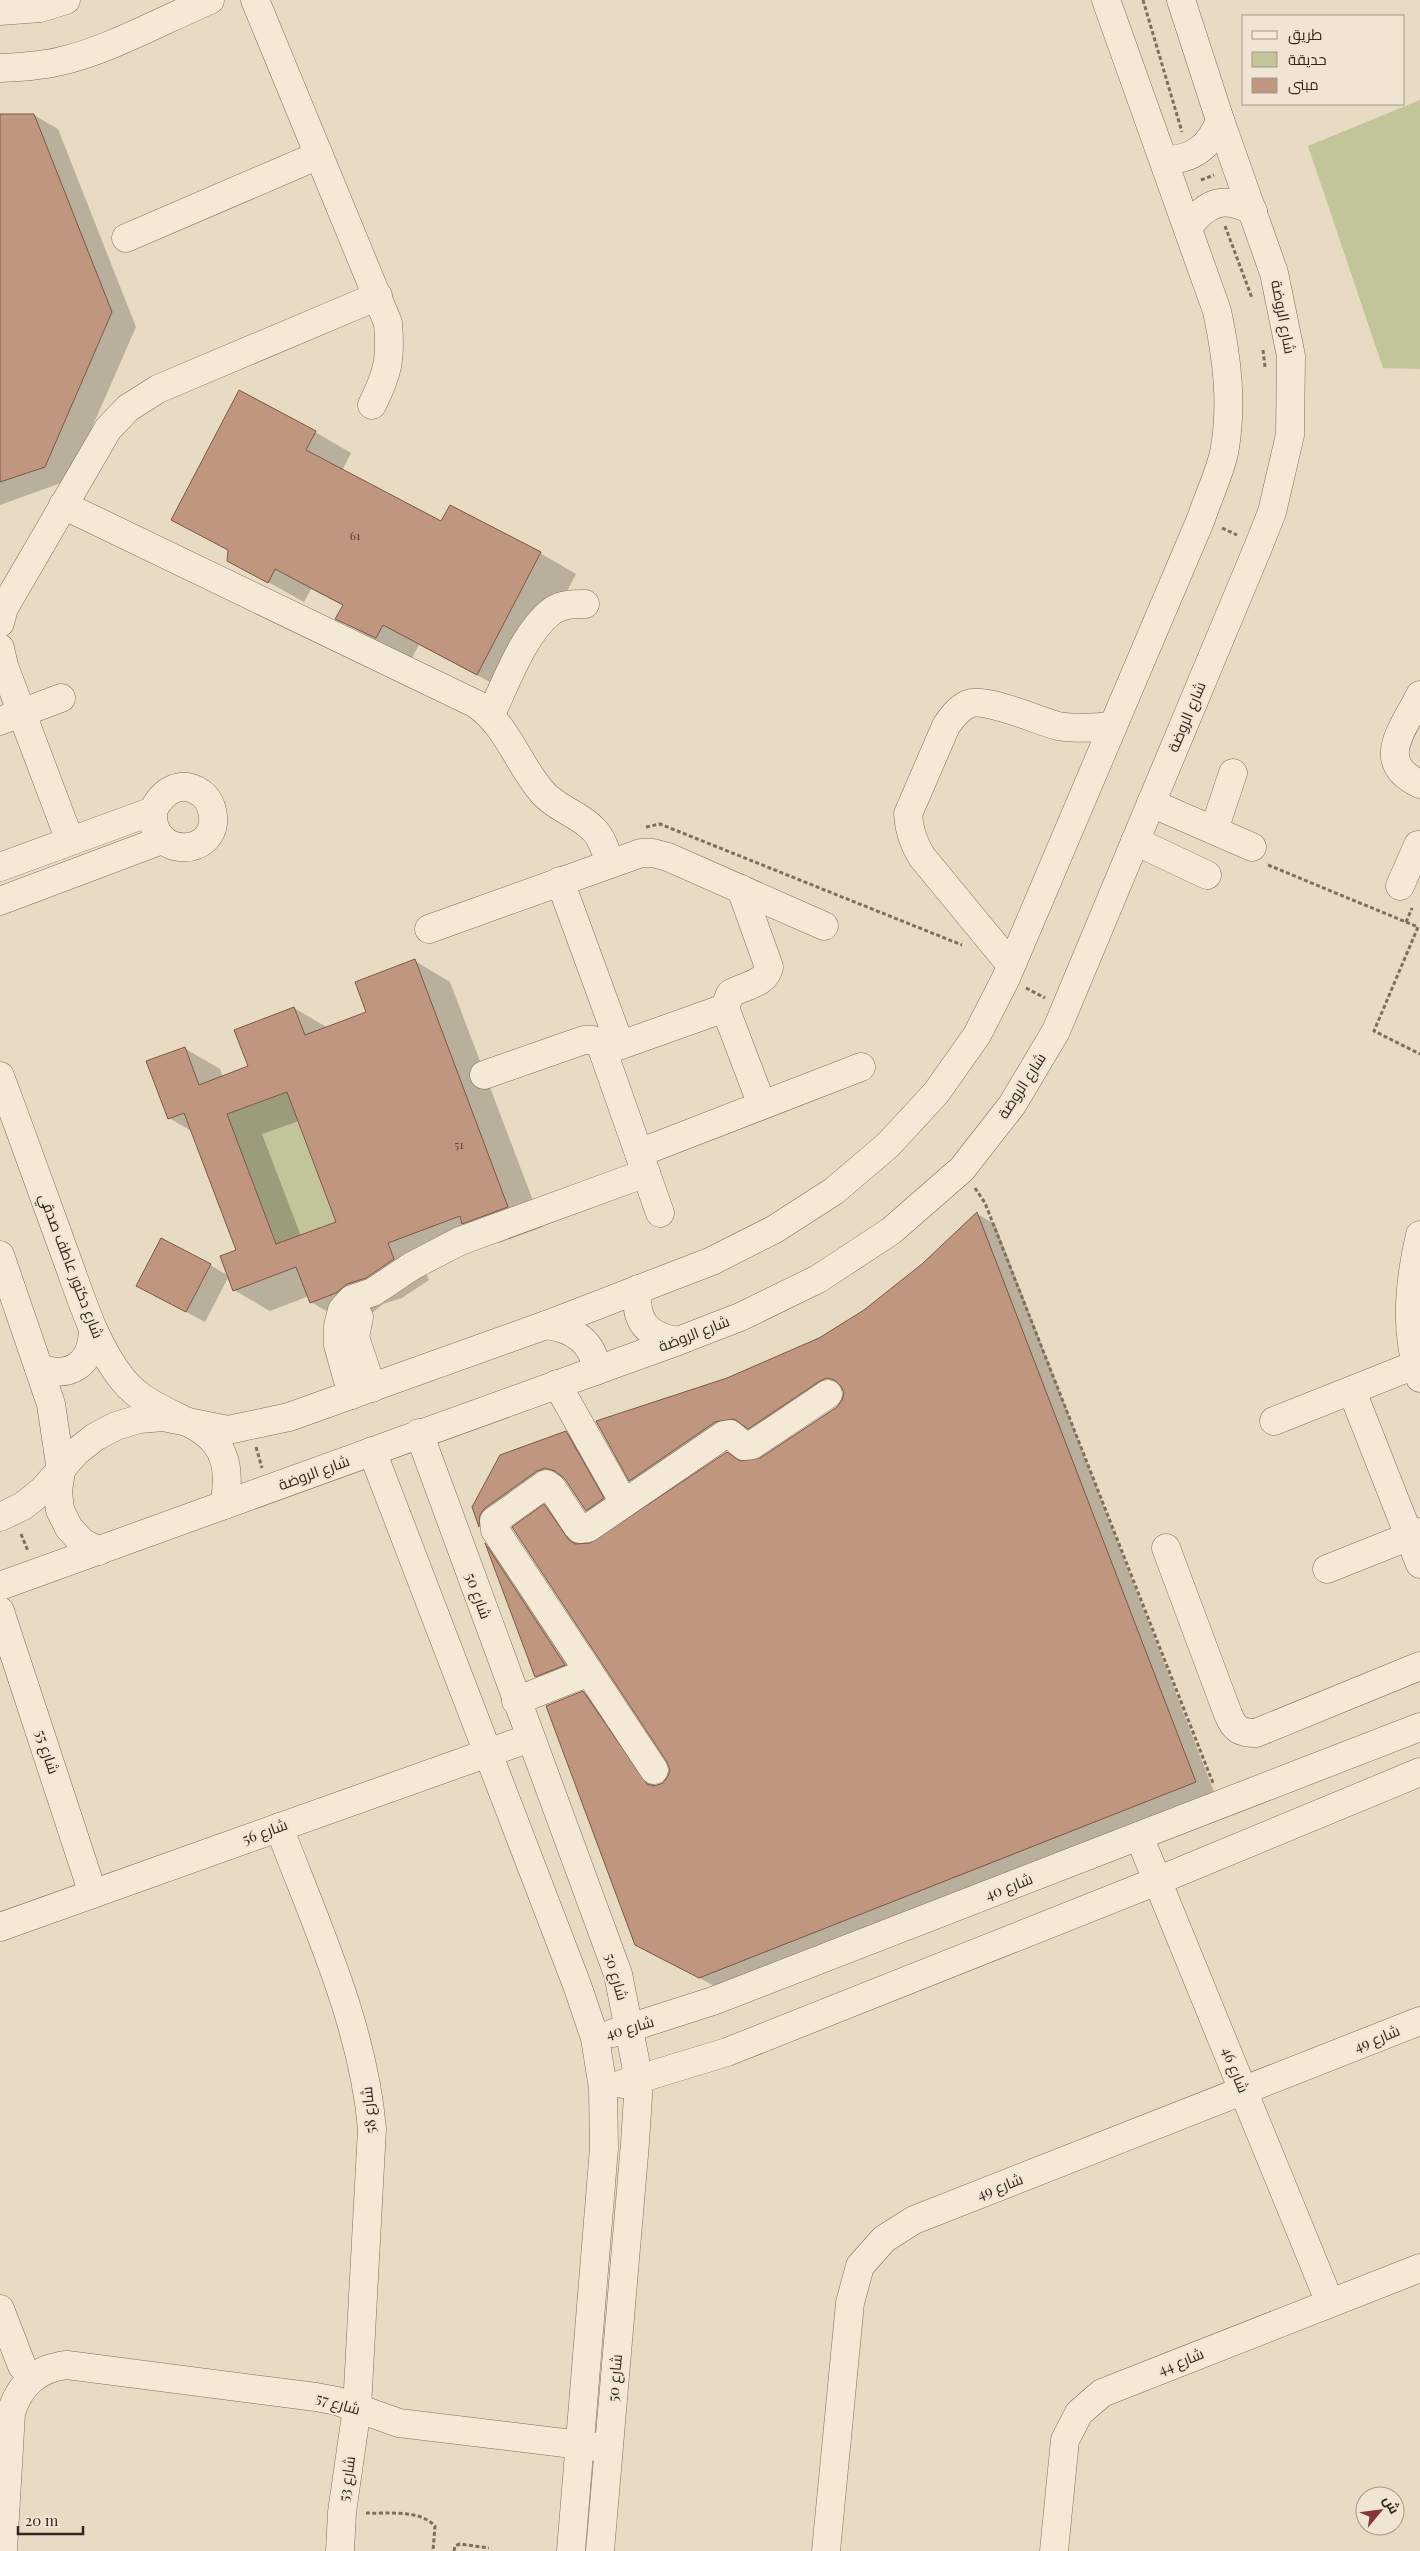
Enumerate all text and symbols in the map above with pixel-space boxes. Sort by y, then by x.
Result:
legend [1242,15,1405,105]
text: طريق [1288,24,1322,45]
text: حديقة [1288,49,1327,69]
text: مبنى [1288,74,1319,95]
street label: شارع الروضة [1265,278,1301,356]
house number: 61 [350,527,361,543]
street label: شارع الروضة [1162,678,1212,756]
street label: شارع الروضة [992,1049,1052,1123]
house number: 51 [454,1136,464,1152]
street label: شارع دكتور عاطف صدقي [32,1190,109,1342]
street label: شارع الروضة [655,1310,733,1358]
street label: شارع الروضة [275,1450,353,1496]
street label: شارع 50 [459,1570,497,1622]
street label: شارع 55 [30,1727,64,1777]
street label: شارع 56 [239,1814,291,1850]
street label: شارع 40 [982,1868,1036,1906]
street label: شارع 50 [599,1951,633,2003]
street label: شارع 40 [603,2011,657,2045]
street label: شارع 49 [1351,2020,1403,2058]
street label: شارع 46 [1216,2044,1254,2096]
street label: شارع 58 [356,2086,382,2134]
street label: شارع 49 [974,2168,1026,2206]
street label: شارع 44 [1155,2343,1207,2381]
street label: شارع 50 [602,2353,628,2403]
street label: شارع 57 [313,2387,363,2421]
street label: شارع 53 [333,2455,361,2503]
north arrow [1355,2486,1405,2536]
text: ش [1379,2492,1404,2517]
scale bar [18,2504,82,2536]
text: 20 m [25,2510,59,2530]

